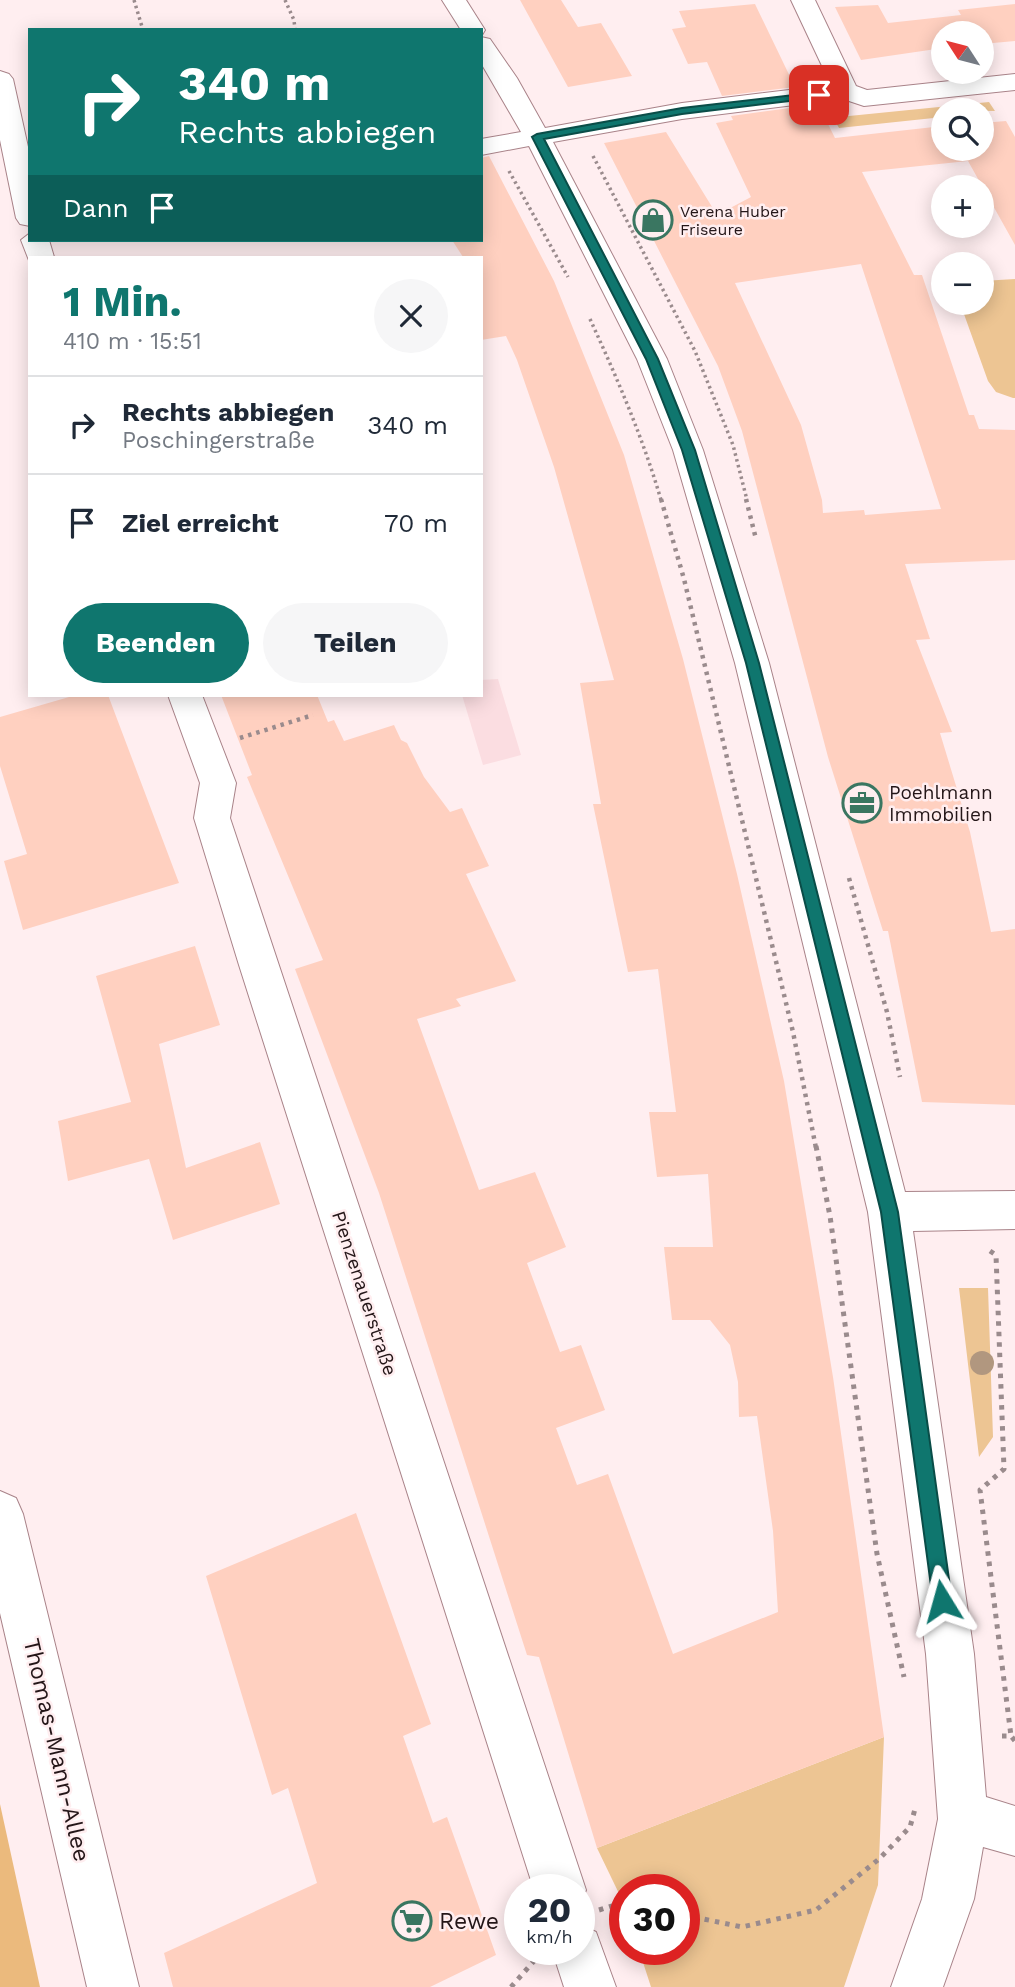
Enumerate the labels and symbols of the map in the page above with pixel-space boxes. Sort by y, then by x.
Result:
north arrow [931,21,994,84]
pin [789,65,849,125]
shop icon: Verena Huber Friseure [632,199,674,241]
place label: Verena Huber Friseure [680,202,786,239]
place label: Poehlmann Immobilien [889,781,993,826]
office icon: Poehlmann Immobilien [841,782,883,824]
street label: Pienzenauerstraße [327,1208,402,1378]
position arrow [905,1564,979,1638]
street label: Thomas-Mann-Allee [18,1636,95,1864]
speed limit sign: 30 [609,1874,700,1965]
supermarket icon: Rewe [391,1900,433,1942]
place label: Rewe [439,1908,499,1935]

